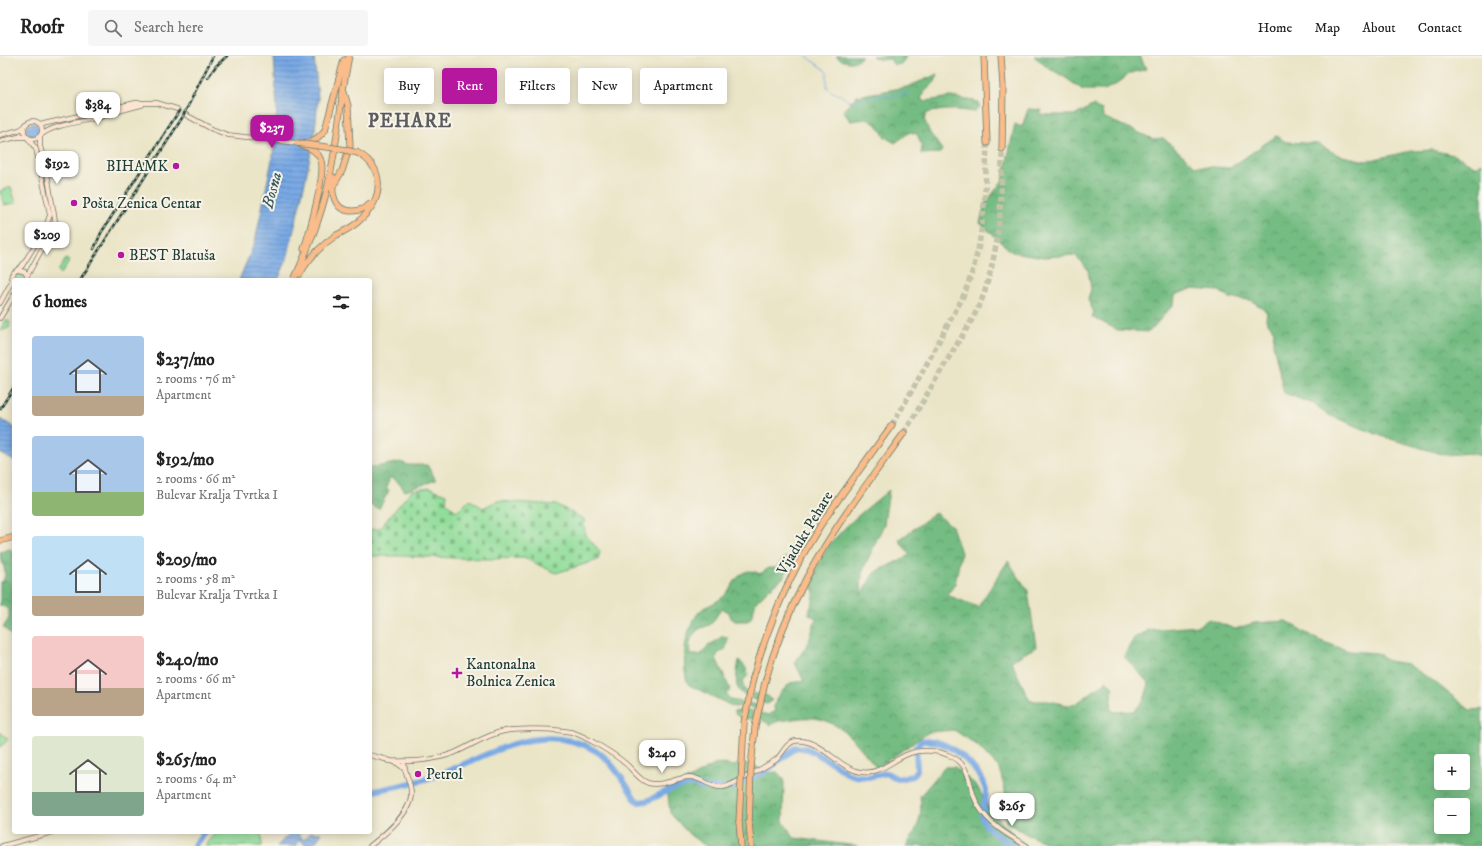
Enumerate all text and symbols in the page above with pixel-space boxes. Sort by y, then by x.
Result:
search box [88,10,368,46]
text: Roofr [20,16,64,39]
icon: search [102,17,124,39]
text: Search here [134,18,203,37]
text: Home [1258,19,1292,37]
text: Map [1314,19,1340,37]
text: About [1362,19,1396,37]
text: Contact [1418,19,1462,37]
chip: Buy [384,68,434,104]
chip: Rent [442,68,497,104]
chip: Filters [505,68,570,104]
chip: New [578,68,632,104]
chip: Apartment [640,68,727,104]
pin: $384 [74,92,122,126]
text: $384 [85,97,111,113]
district label: PEHARE [368,110,452,133]
pin: $237 [248,115,296,149]
text: $237 [259,120,285,136]
pin: $192 [33,151,81,185]
text: $192 [45,156,69,172]
place label: BIHAMK [106,157,168,176]
marker: BIHAMK [171,161,181,171]
water label: Bosna [257,170,286,211]
place label: Pošta Zenica Centar [82,194,202,213]
marker: Pošta Zenica Centar [69,198,79,208]
pin: $209 [23,222,71,256]
text: $209 [34,227,60,243]
place label: BEST Blatuša [129,246,216,265]
marker: BEST Blatuša [116,250,126,260]
text: 6 homes [32,291,87,313]
icon: filters [330,291,352,313]
text: $237/mo [156,349,214,371]
icon: home [64,352,112,400]
text: 2 rooms · 76 m² [156,371,235,387]
text: Apartment [156,387,211,403]
text: $192/mo [156,449,214,471]
icon: home [64,452,112,500]
text: 2 rooms · 66 m² [156,471,235,487]
text: Bulevar Kralja Tvrtka I [156,487,278,503]
street label: Vijadukt Pehare [772,488,837,579]
text: $209/mo [156,549,217,571]
icon: home [64,552,112,600]
text: 2 rooms · 58 m² [156,571,235,587]
text: Bulevar Kralja Tvrtka I [156,587,278,603]
text: $240/mo [156,649,218,671]
icon: home [64,652,112,700]
place label: Kantonalna Bolnica Zenica [466,655,556,691]
marker: Kantonalna Bolnica Zenica [451,667,463,679]
text: 2 rooms · 66 m² [156,671,235,687]
text: Apartment [156,687,211,703]
pin: $240 [638,740,686,774]
text: $240 [648,745,676,761]
text: $265/mo [156,749,216,771]
icon: home [64,752,112,800]
map controls [1434,754,1470,834]
button: + [1434,754,1470,790]
place label: Petrol [426,765,463,784]
marker: Petrol [413,769,423,779]
text: 2 rooms · 64 m² [156,771,236,787]
text: Apartment [156,787,211,803]
pin: $265 [988,793,1036,827]
text: $265 [999,798,1025,814]
button: − [1434,798,1470,834]

